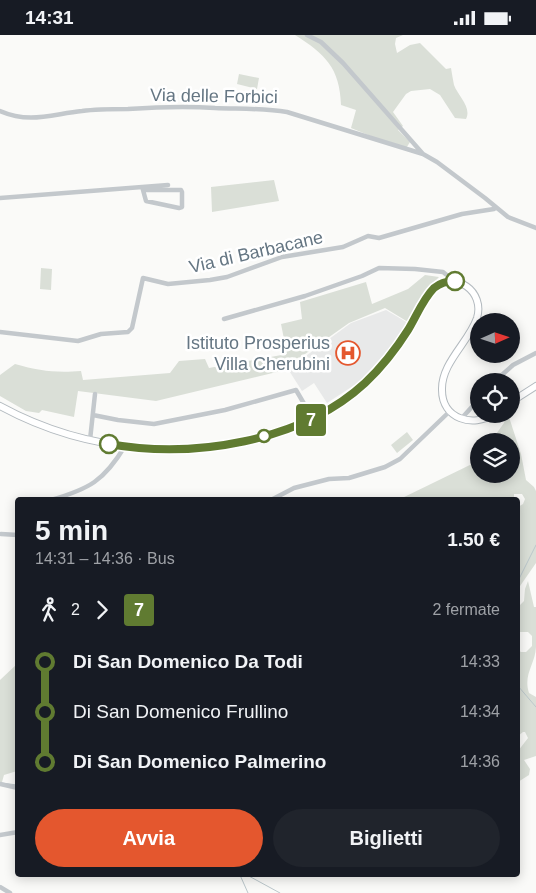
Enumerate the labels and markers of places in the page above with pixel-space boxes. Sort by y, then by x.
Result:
unlabelled marker [445,271,465,291]
place label: Istituto Prosperius Villa Cherubini [186,333,330,374]
hospital icon: Istituto Prosperius Villa Cherubini [335,340,361,366]
unlabelled marker [257,429,271,443]
unlabelled marker [99,434,119,454]

